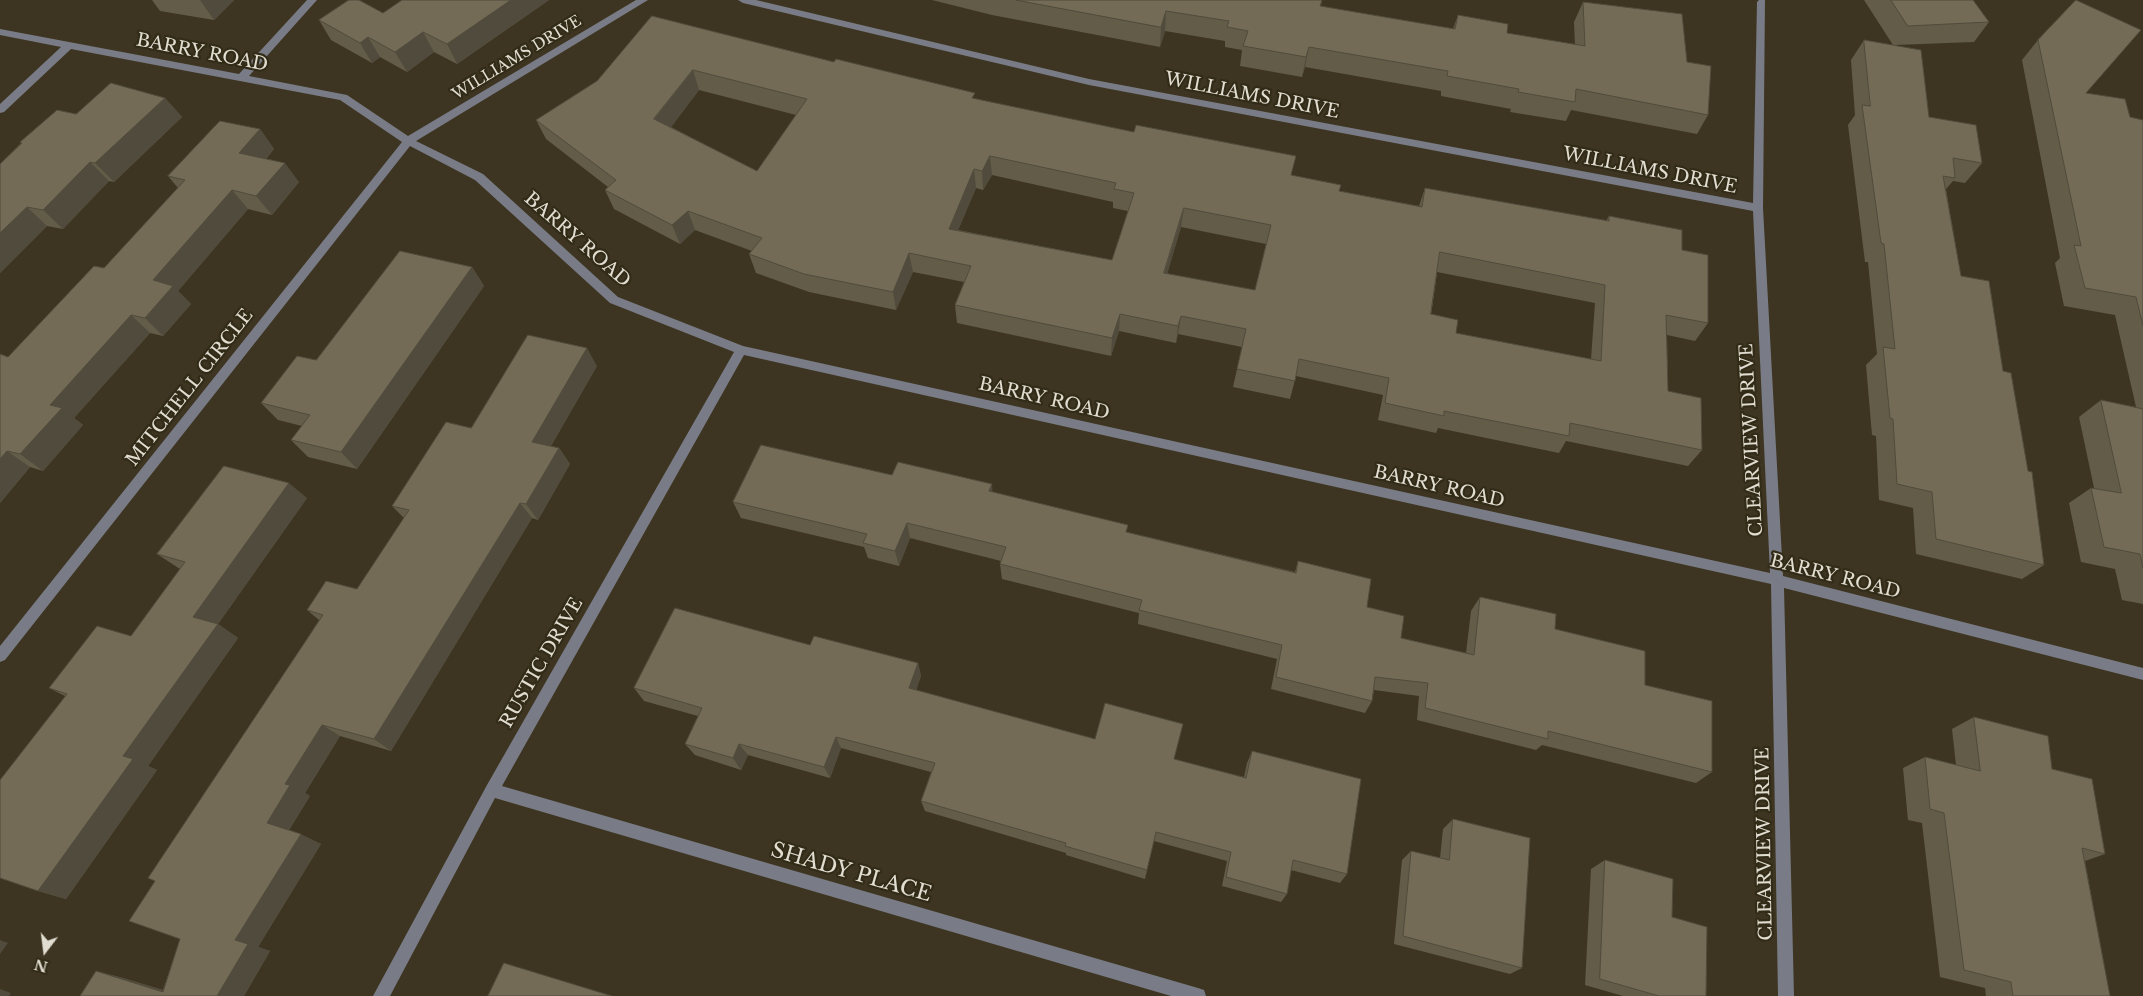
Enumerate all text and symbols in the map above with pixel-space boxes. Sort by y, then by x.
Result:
street label: WILLIAMS DRIVE [449,12,585,104]
street label: BARRY ROAD [134,30,270,76]
street label: WILLIAMS DRIVE [1163,69,1341,123]
street label: WILLIAMS DRIVE [1561,144,1739,198]
street label: BARRY ROAD [519,188,635,292]
street label: MITCHELL CIRCLE [122,305,258,471]
street label: CLEARVIEW DRIVE [1736,343,1768,537]
street label: BARRY ROAD [976,373,1112,425]
street label: BARRY ROAD [1371,461,1507,513]
street label: BARRY ROAD [1768,550,1902,604]
street label: RUSTIC DRIVE [496,594,588,732]
street label: CLEARVIEW DRIVE [1753,747,1777,941]
street label: SHADY PLACE [768,838,934,908]
north arrow [20,926,70,976]
text: N [32,955,50,976]

